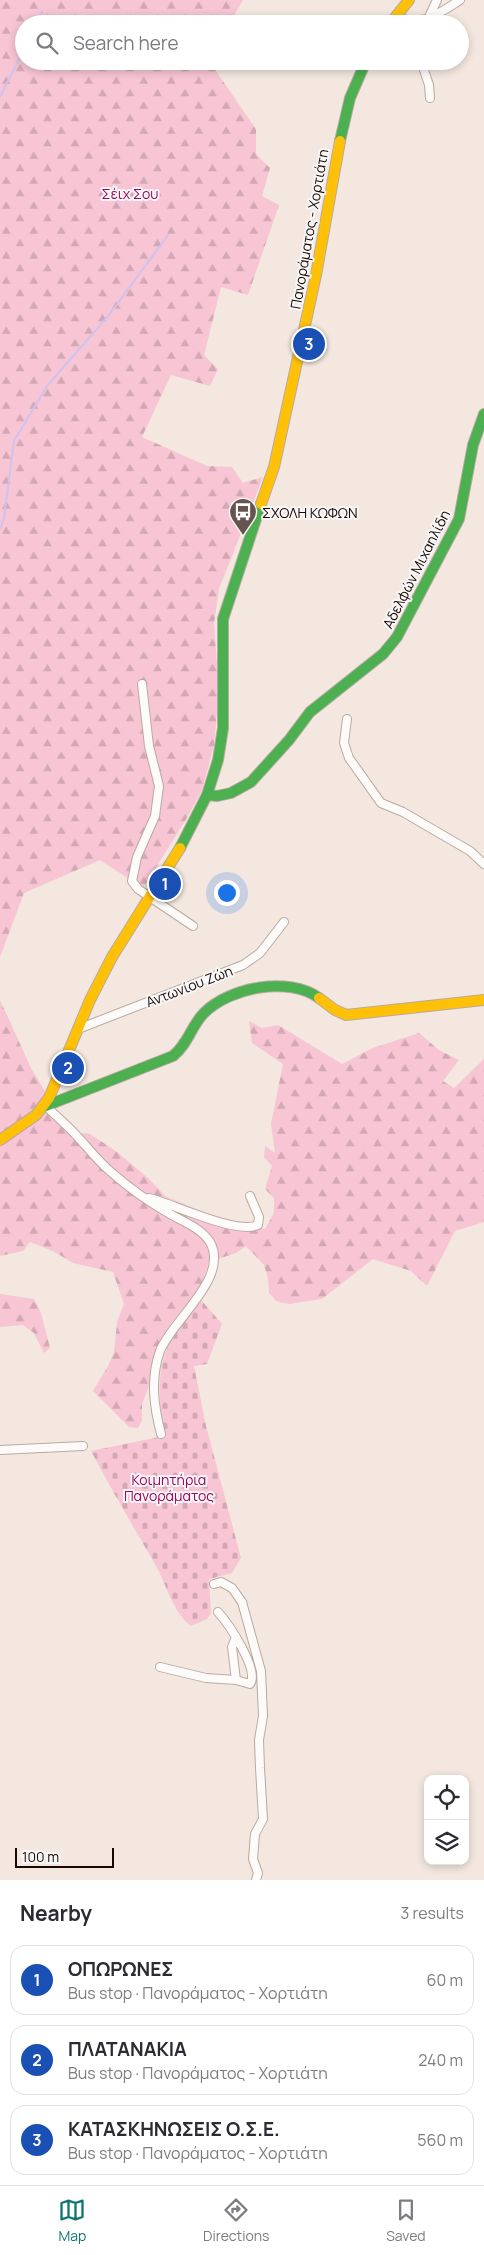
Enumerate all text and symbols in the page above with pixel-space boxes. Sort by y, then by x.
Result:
search box [15,15,469,70]
icon: search [33,29,61,57]
text: Search here [73,30,179,56]
street label: Πανοράματος - Χορτιάτη [286,147,332,311]
park label: Σέιχ Σου [102,184,158,203]
pin: 3 [293,325,325,363]
bus stop icon: ΣΧΟΛΗ ΚΩΦΩΝ [228,497,258,536]
place label: ΣΧΟΛΗ ΚΩΦΩΝ [262,503,357,522]
street label: Αδελφών Μιχαηλίδη [378,506,454,632]
pin: 1 [149,865,181,903]
your location [214,880,240,906]
street label: Αντωνίου Ζώη [143,961,235,1011]
pin: 2 [52,1049,84,1087]
park label: Κοιμητήρια Πανοράματος [124,1470,214,1505]
map controls [424,1775,469,1865]
button: locate [424,1775,469,1820]
button: layers [424,1820,469,1865]
scale bar [15,1845,114,1868]
text: 100 m [22,1847,59,1866]
text: Nearby [20,1899,92,1927]
text: 3 results [401,1902,464,1924]
text: ΟΠΩΡΩΝΕΣ [68,1956,173,1982]
text: 1 [33,1969,41,1991]
text: 60 m [427,1969,463,1991]
text: Bus stop · Πανοράματος - Χορτιάτη [68,1982,328,2004]
text: ΠΛΑΤΑΝΑΚΙΑ [68,2036,187,2062]
text: 2 [32,2049,42,2071]
text: 240 m [418,2049,463,2071]
text: Bus stop · Πανοράματος - Χορτιάτη [68,2062,328,2084]
text: ΚΑΤΑΣΚΗΝΩΣΕΙΣ Ο.Σ.Ε. [68,2116,280,2142]
text: 3 [32,2129,42,2151]
text: 560 m [417,2129,463,2151]
text: Bus stop · Πανοράματος - Χορτιάτη [68,2142,328,2164]
tab: Map [58,2196,86,2245]
tab: Directions [203,2196,269,2245]
tab: Saved [386,2196,426,2245]

